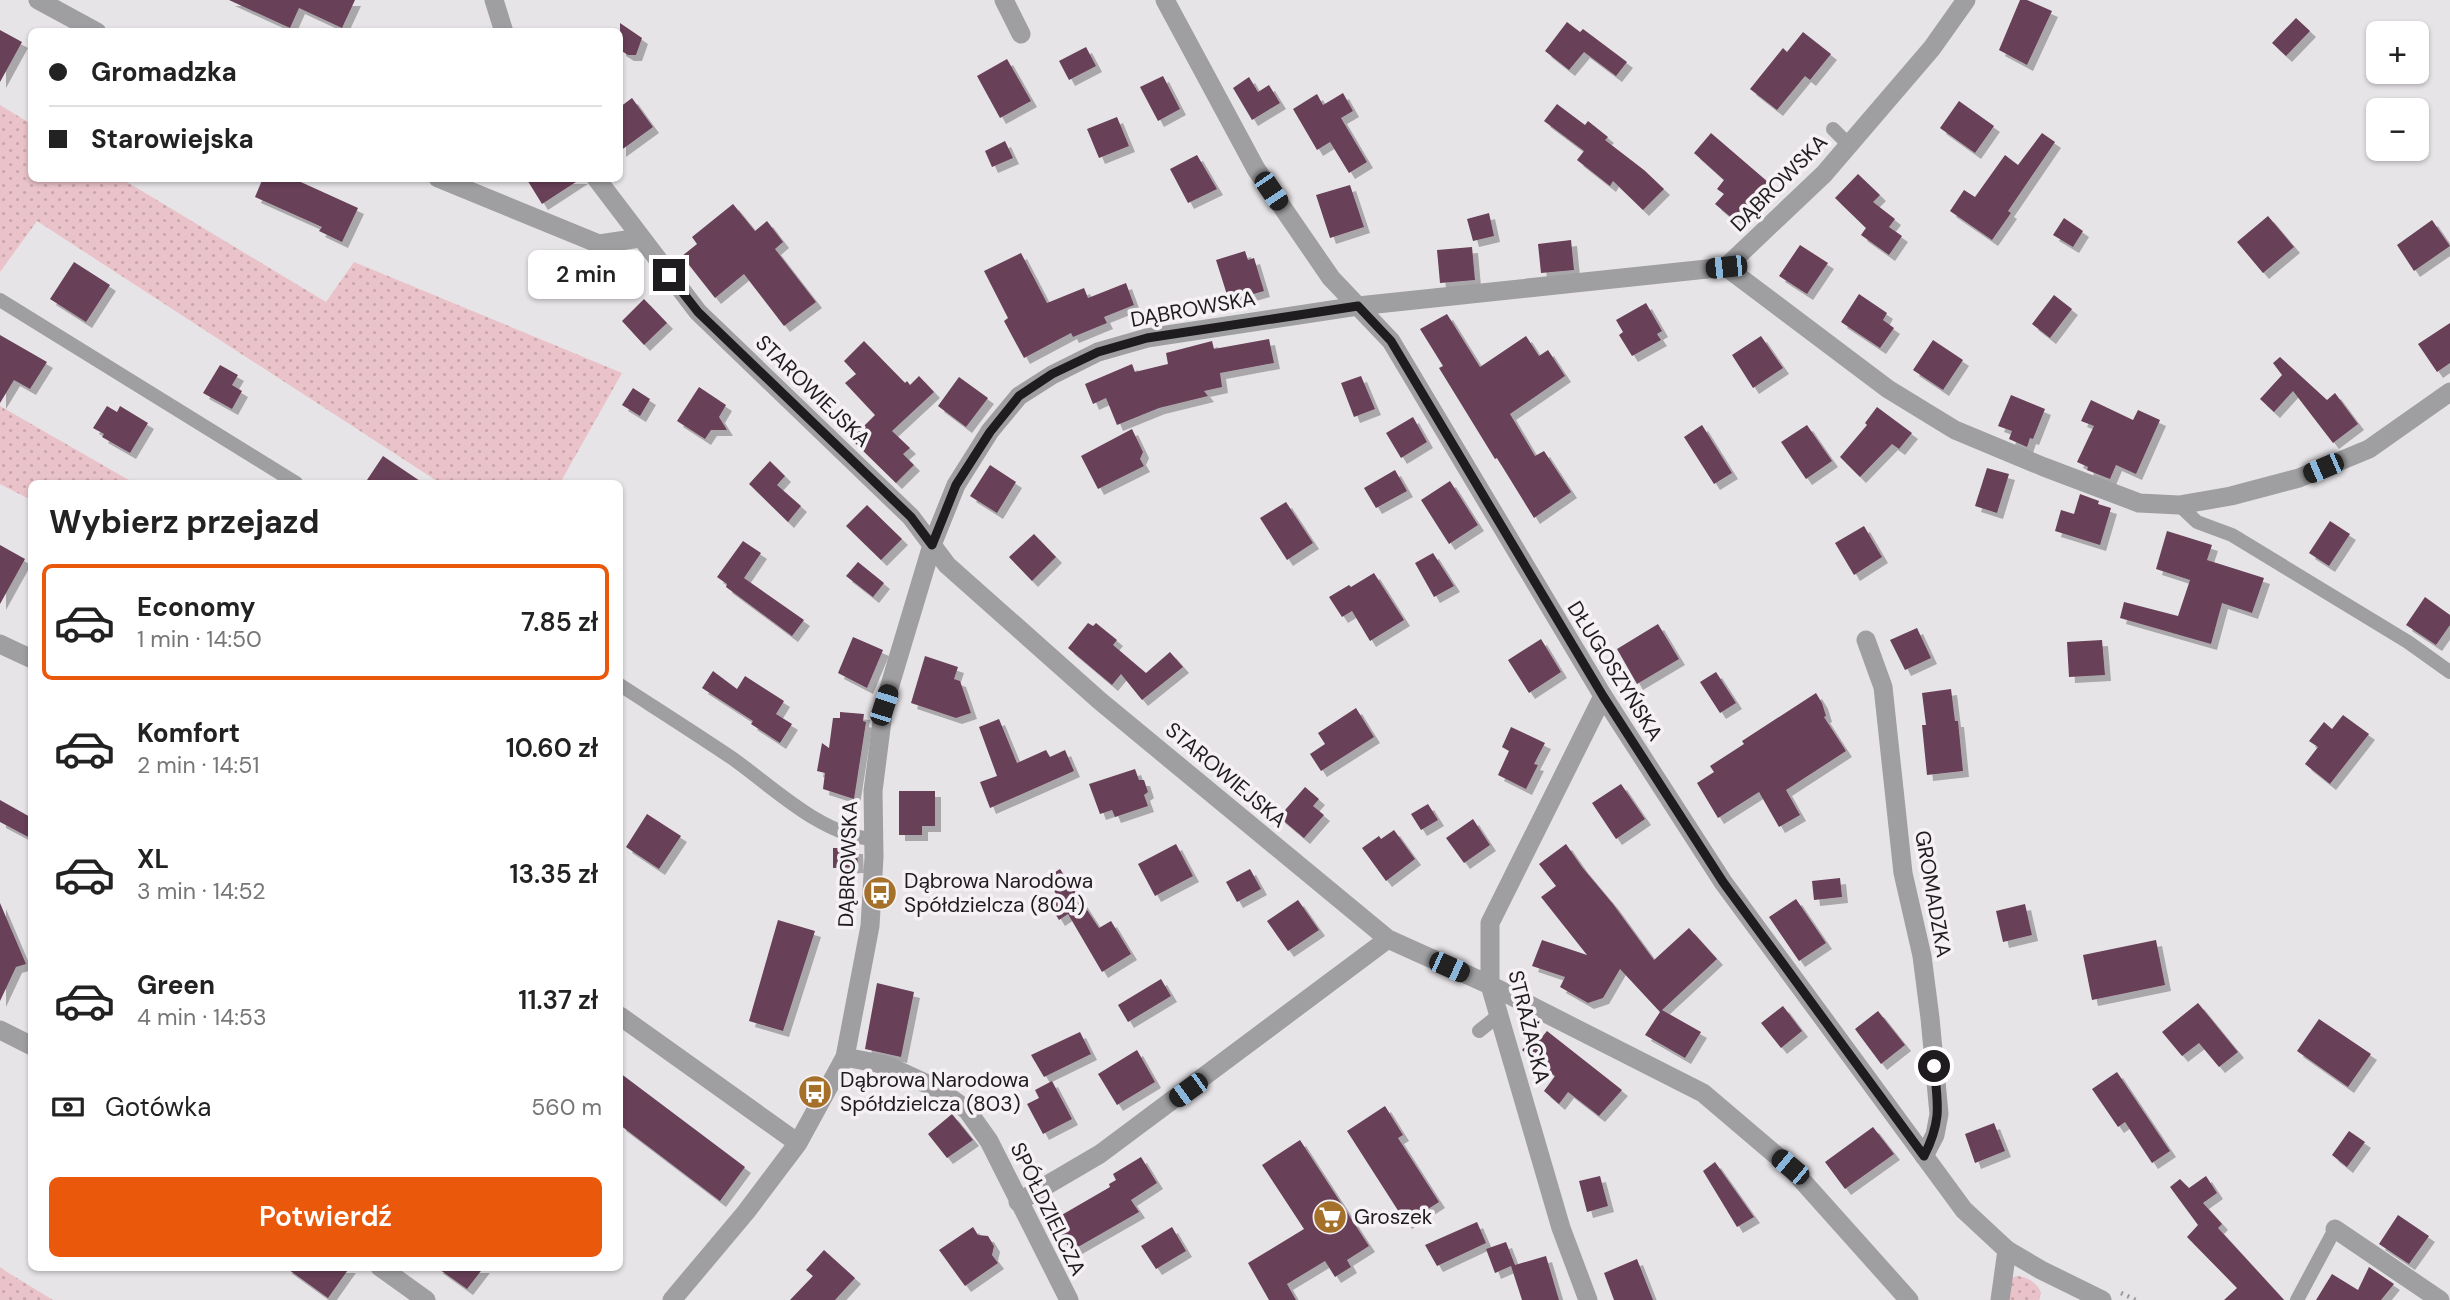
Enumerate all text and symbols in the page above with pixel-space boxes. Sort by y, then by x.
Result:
map controls [2366,21,2429,161]
button: + [2366,21,2429,84]
text: Gromadzka [91,55,237,89]
button: − [2366,98,2429,161]
text: Starowiejska [91,122,254,156]
street label: DĄBROWSKA [1724,128,1834,238]
car [1251,168,1292,214]
callout: 2 min [529,250,644,300]
car [1705,254,1748,280]
text: 2 min [556,259,616,289]
route end [653,259,685,291]
street label: DĄBROWSKA [1128,284,1258,334]
street label: STAROWIEJSKA [749,329,877,453]
car [2300,450,2347,486]
text: Wybierz przejazd [49,501,319,543]
text: Economy [137,590,255,624]
icon: car [53,591,116,654]
street label: DŁUGOSZYŃSKA [1561,596,1669,746]
text: 7.85 zł [521,605,598,639]
text: 1 min · 14:50 [137,624,262,654]
car [868,682,901,728]
text: Komfort [137,716,240,750]
street label: STAROWIEJSKA [1160,716,1293,834]
icon: car [53,717,116,780]
text: 10.60 zł [506,731,598,765]
text: 2 min · 14:51 [137,750,259,780]
street label: DĄBROWSKA [832,800,864,928]
street label: GROMADZKA [1908,828,1958,960]
text: XL [137,842,169,876]
icon: car [53,843,116,906]
text: 13.35 zł [509,857,598,891]
place label: Dąbrowa Narodowa Spółdzielcza (804) [904,867,1093,919]
bus stop icon: Dąbrowa Narodowa Spółdzielcza (804) [861,874,899,912]
text: 3 min · 14:52 [137,876,265,906]
car [1426,949,1473,985]
street label: STRAŻACKA [1501,967,1557,1087]
text: Green [137,968,215,1002]
icon: car [53,969,116,1032]
text: 11.37 zł [518,983,598,1017]
text: 4 min · 14:53 [137,1002,267,1032]
route start [1918,1050,1950,1082]
place label: Dąbrowa Narodowa Spółdzielcza (803) [840,1066,1029,1118]
car [1165,1069,1212,1111]
bus stop icon: Dąbrowa Narodowa Spółdzielcza (803) [796,1073,834,1111]
icon: cash [49,1088,87,1126]
text: Gotówka [105,1090,211,1124]
text: 560 m [531,1092,602,1122]
street label: SPÓŁDZIELCZA [1004,1138,1092,1280]
car [1768,1145,1813,1189]
button: Potwierdź [49,1177,602,1257]
supermarket icon: Groszek [1311,1198,1349,1236]
place label: Groszek [1354,1203,1433,1231]

